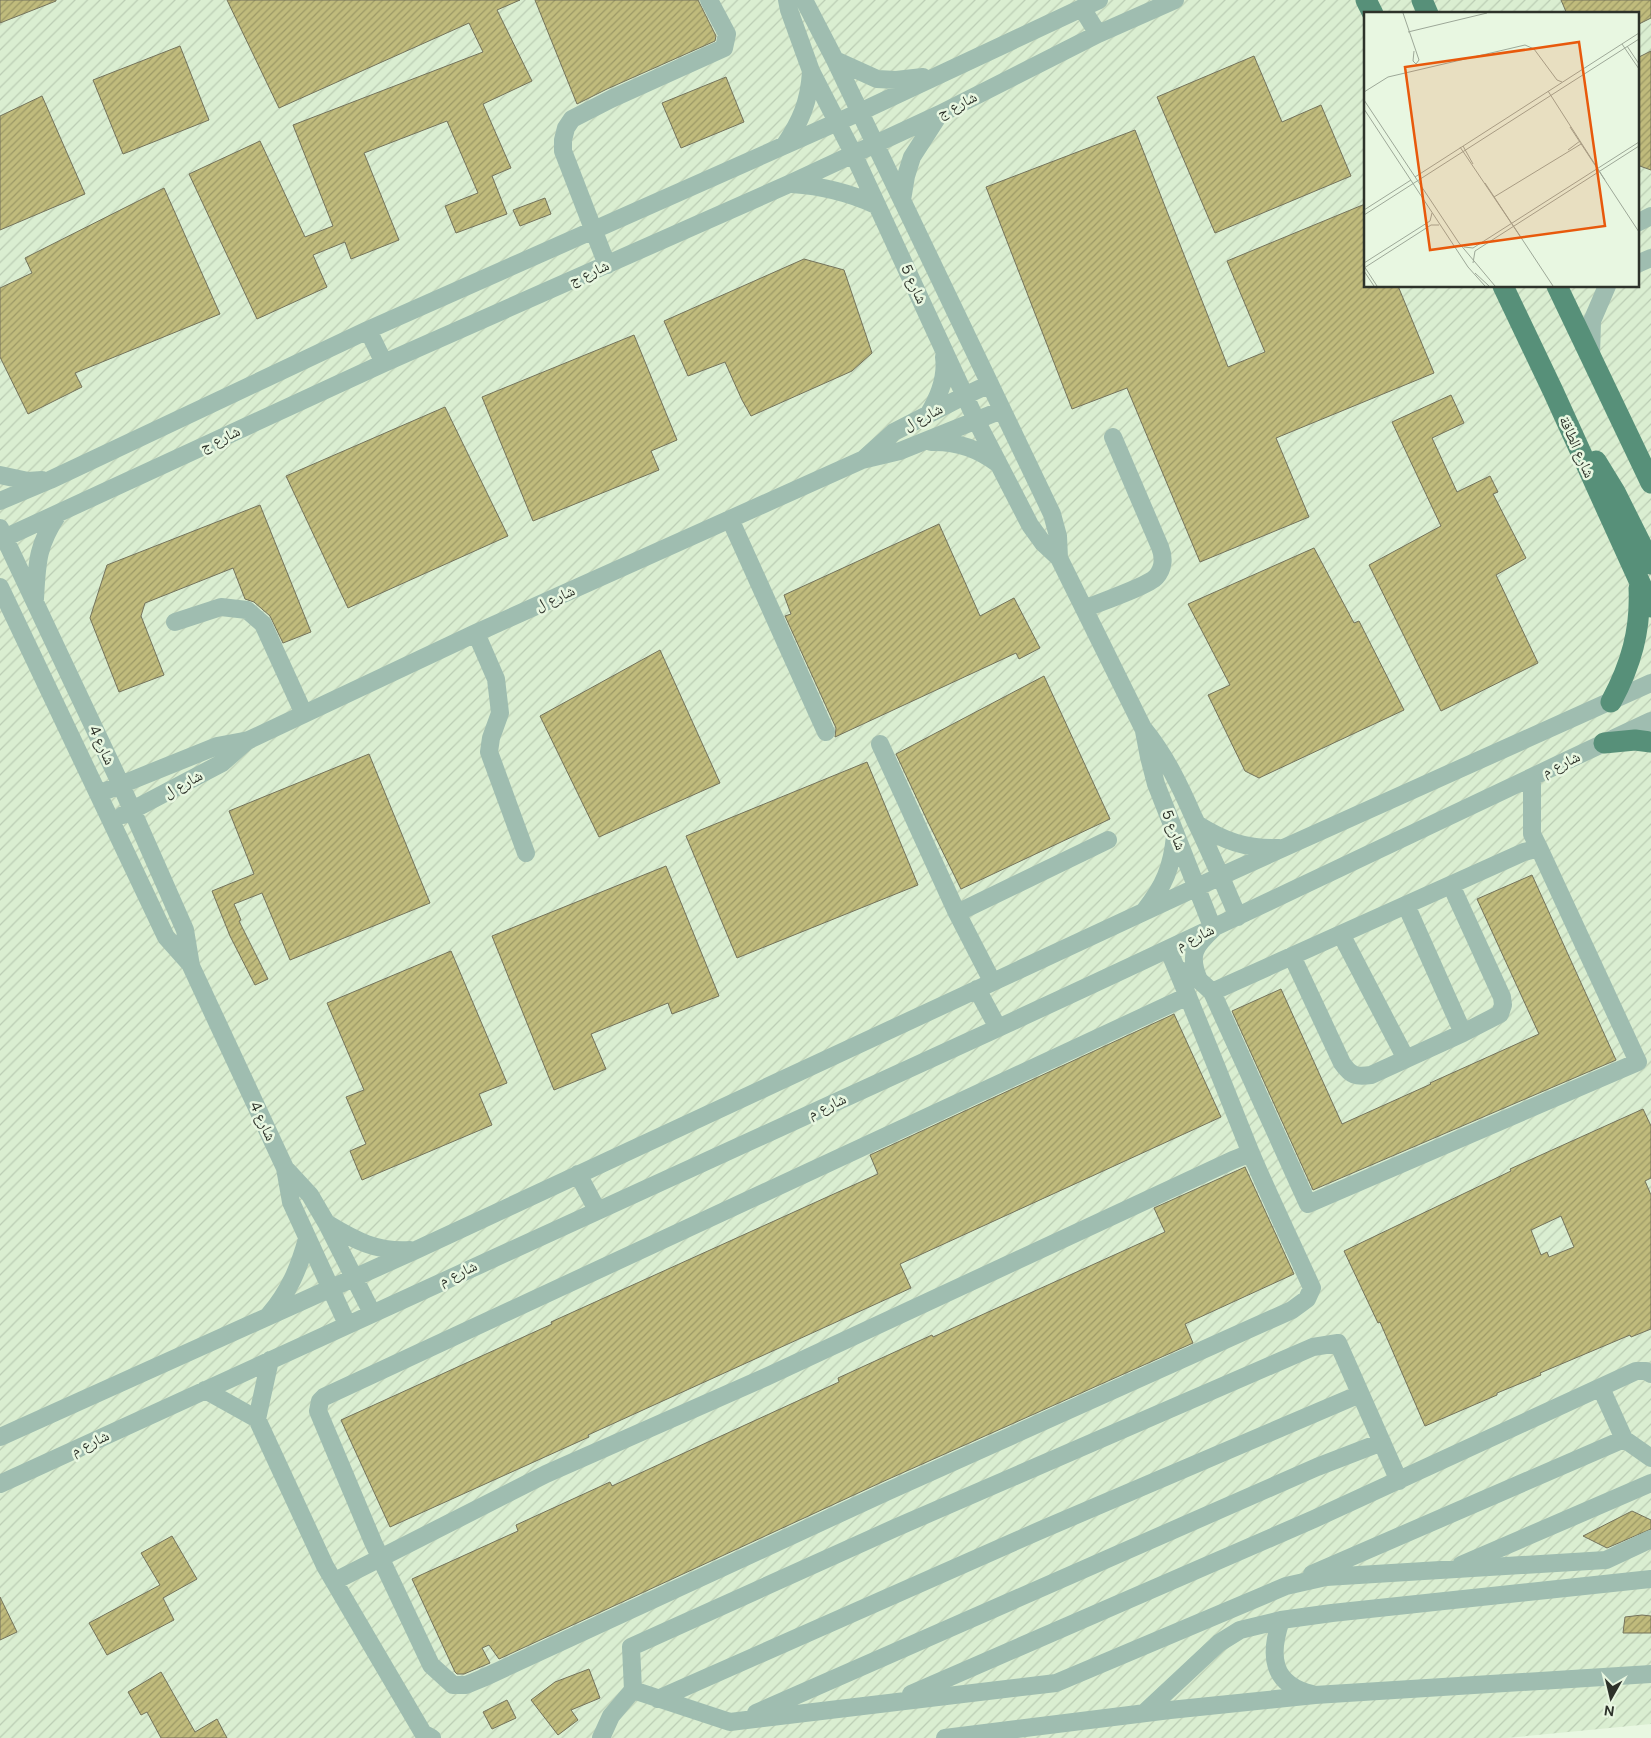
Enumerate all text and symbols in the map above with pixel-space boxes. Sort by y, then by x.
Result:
inset map [1364,12,1638,288]
street label: شارع ج [934,87,980,123]
street label: شارع ج [566,255,612,291]
street label: شارع 5 [896,261,932,307]
street label: شارع ل [900,399,946,435]
street label: شارع الطاقة [1555,413,1600,481]
street label: شارع ج [197,421,243,457]
street label: شارع ل [532,580,578,616]
street label: شارع 4 [84,722,120,768]
street label: شارع م [1539,746,1583,781]
street label: شارع ل [160,765,206,803]
street label: شارع 5 [1157,807,1191,853]
street label: شارع م [1173,919,1217,954]
street label: شارع م [805,1089,849,1123]
street label: شارع 4 [245,1098,281,1144]
street label: شارع م [436,1256,480,1290]
street label: شارع م [68,1425,112,1460]
north arrow [1586,1673,1636,1723]
text: N [1603,1701,1616,1720]

